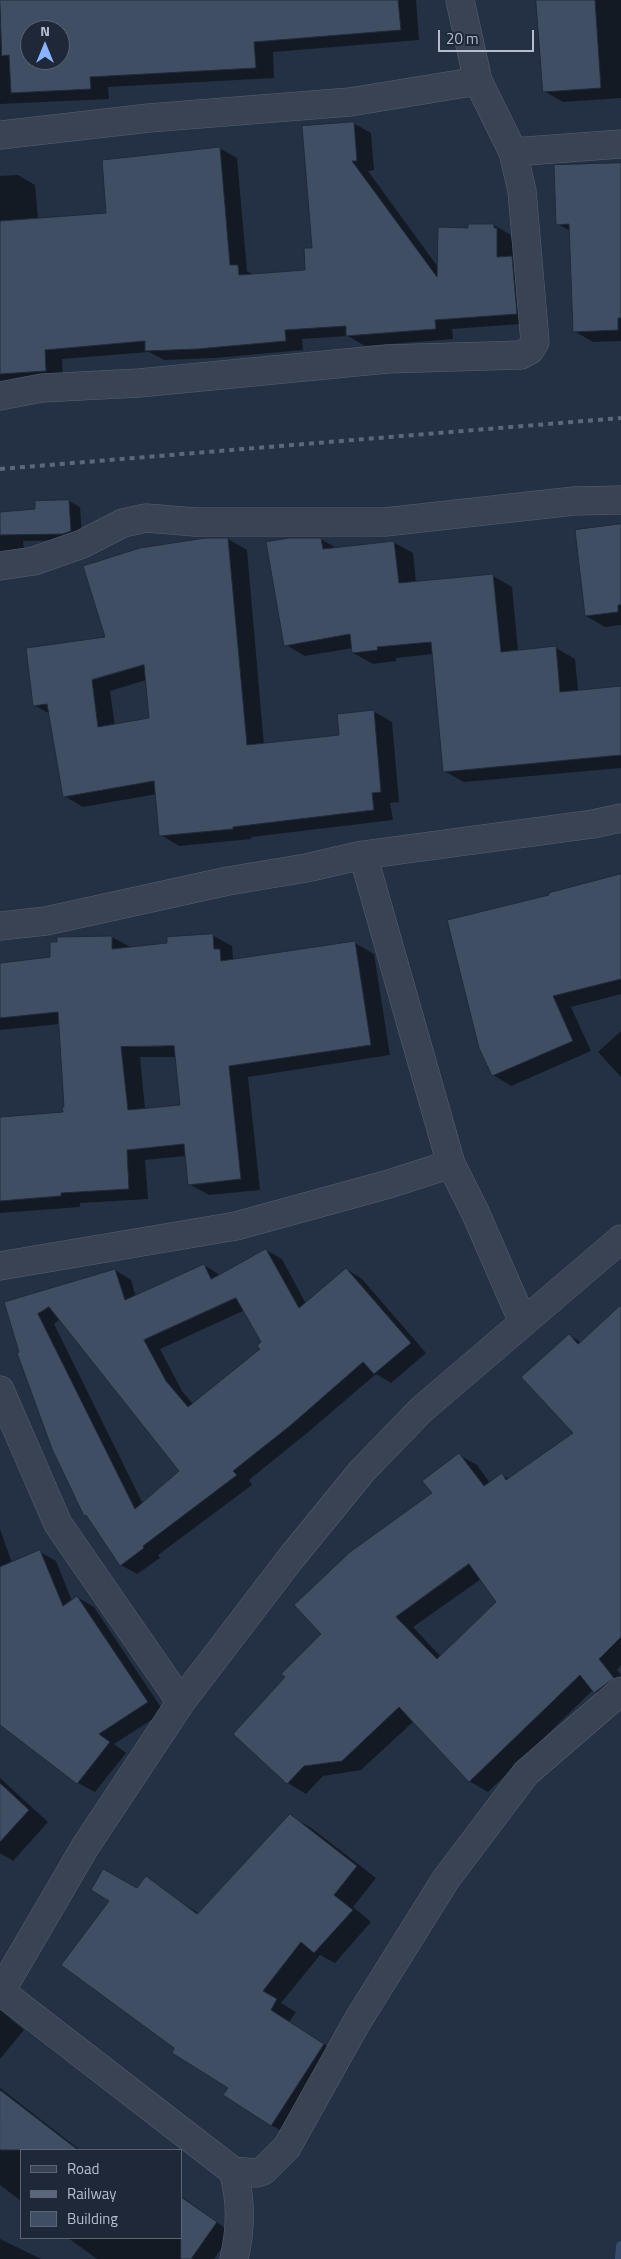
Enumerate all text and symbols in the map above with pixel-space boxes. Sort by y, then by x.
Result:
north arrow [20,20,70,70]
text: N [40,20,50,41]
scale bar [441,20,537,52]
text: 20 m [446,27,479,50]
legend [20,2149,182,2239]
text: Road [67,2157,99,2180]
text: Railway [67,2182,117,2205]
text: Building [67,2207,118,2230]

